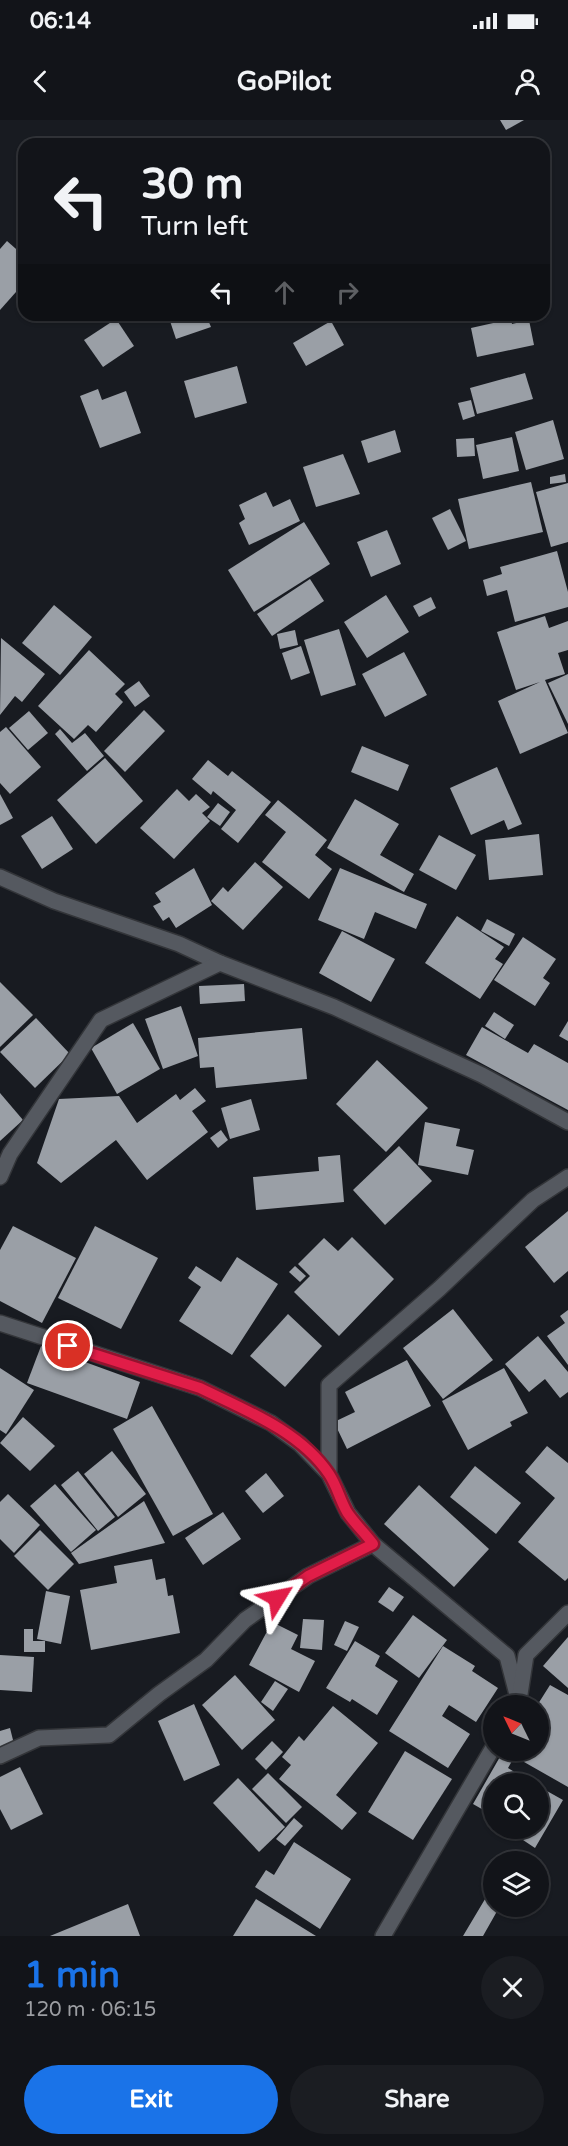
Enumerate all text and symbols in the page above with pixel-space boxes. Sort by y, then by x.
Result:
text: 06:14 [30,8,91,34]
icon: back [24,65,57,98]
text: GoPilot [237,65,331,98]
icon: person [511,65,544,98]
text: 30 m [141,159,243,210]
icon: left [42,162,120,240]
text: Turn left [141,210,248,243]
icon: left [205,276,238,309]
icon: ahead [268,276,301,309]
icon: right [331,276,364,309]
pin [42,1320,93,1371]
icon: arrive [51,1329,84,1362]
position arrow [245,1566,309,1630]
north arrow [483,1695,549,1761]
map controls [483,1695,549,1917]
button: search [483,1773,549,1839]
button: layers [483,1851,549,1917]
text: 1 min [24,1954,120,1997]
button: close [481,1956,544,2019]
text: 120 m · 06:15 [24,1998,156,2022]
button: Exit [24,2065,278,2134]
button: Share [290,2065,544,2134]

